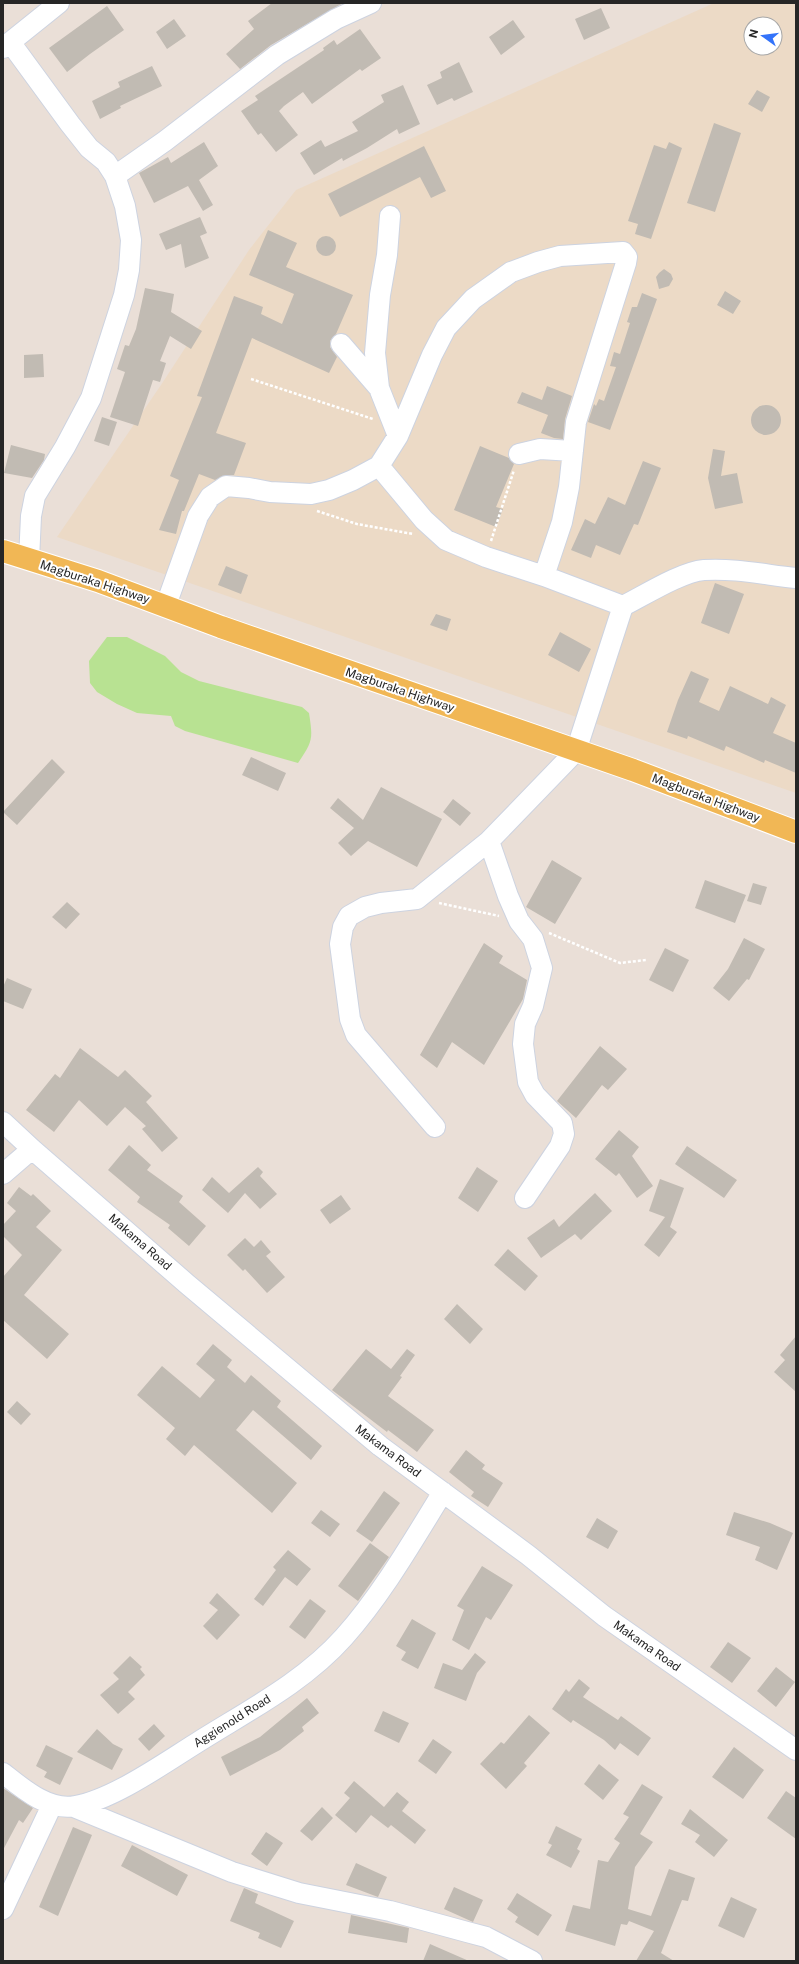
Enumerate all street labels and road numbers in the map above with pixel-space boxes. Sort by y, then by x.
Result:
street label: Magburaka Highway [38,558,152,607]
street label: Magburaka Highway [344,665,457,715]
street label: Magburaka Highway [650,771,762,825]
street label: Makama Road [106,1211,174,1273]
street label: Makama Road [352,1422,424,1480]
street label: Makama Road [611,1618,683,1674]
street label: Aggienold Road [191,1692,273,1750]

